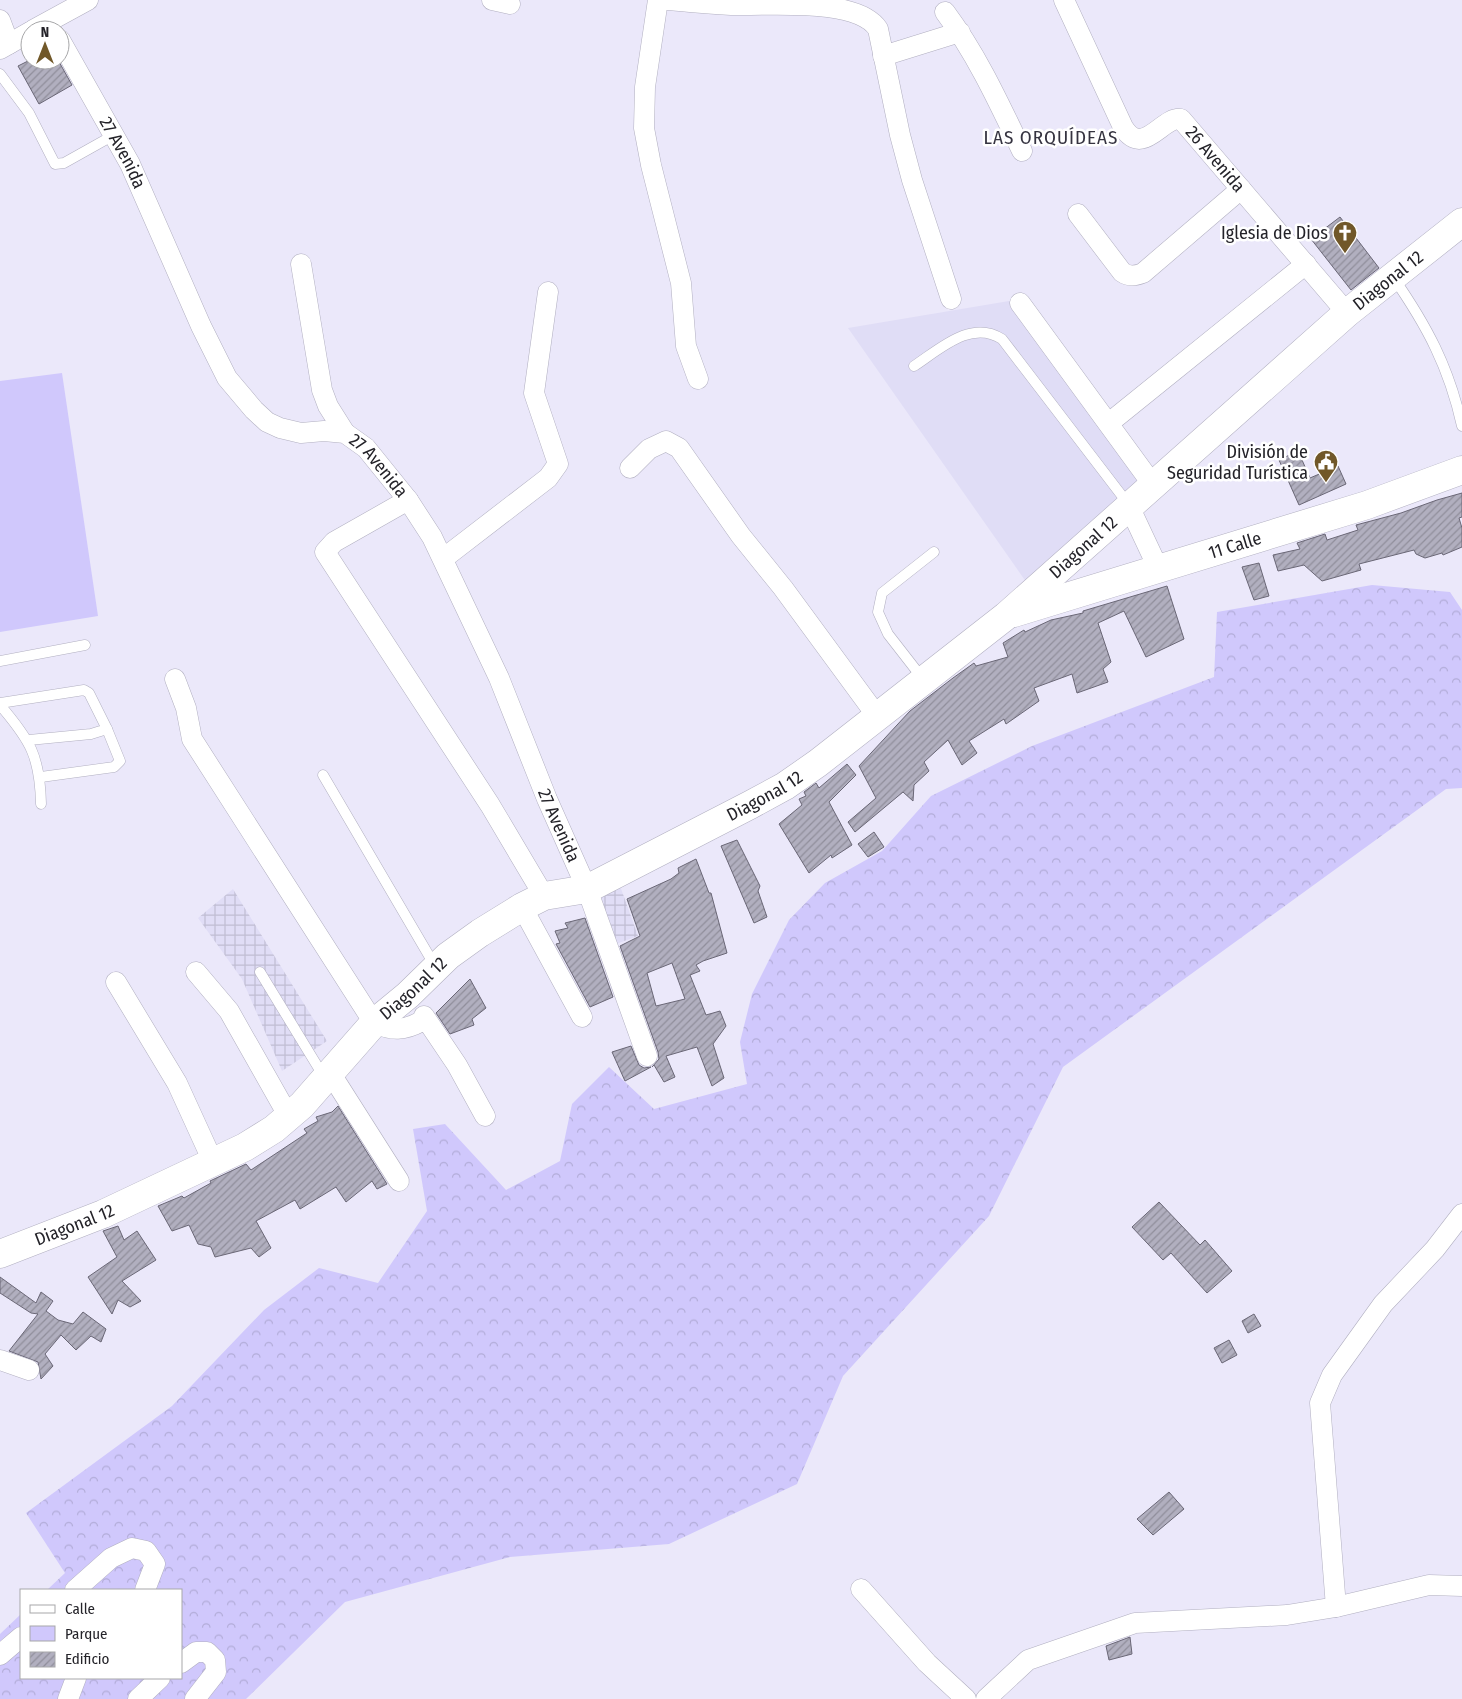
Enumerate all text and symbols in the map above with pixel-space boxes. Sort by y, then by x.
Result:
north arrow [20,20,70,70]
text: N [41,24,49,41]
street label: 27 Avenida [95,113,150,192]
street label: 26 Avenida [1181,122,1250,197]
district label: LAS ORQUÍDEAS [984,126,1118,149]
church icon: Iglesia de Dios [1332,220,1358,254]
place label: Iglesia de Dios [1221,222,1328,244]
street label: Diagonal 12 [1348,246,1428,315]
street label: 27 Avenida [345,429,413,502]
place label: División de Seguridad Turística [1167,441,1308,484]
public building icon: División de Seguridad Turística [1313,449,1339,483]
street label: Diagonal 12 [1045,511,1122,583]
street label: 11 Calle [1206,527,1264,564]
street label: Diagonal 12 [723,766,807,826]
street label: 27 Avenida [533,785,585,866]
street label: Diagonal 12 [375,952,452,1025]
street label: Diagonal 12 [32,1199,118,1250]
legend [20,1589,182,1679]
text: Calle [65,1600,95,1618]
text: Parque [65,1625,108,1643]
text: Edificio [65,1650,110,1668]

